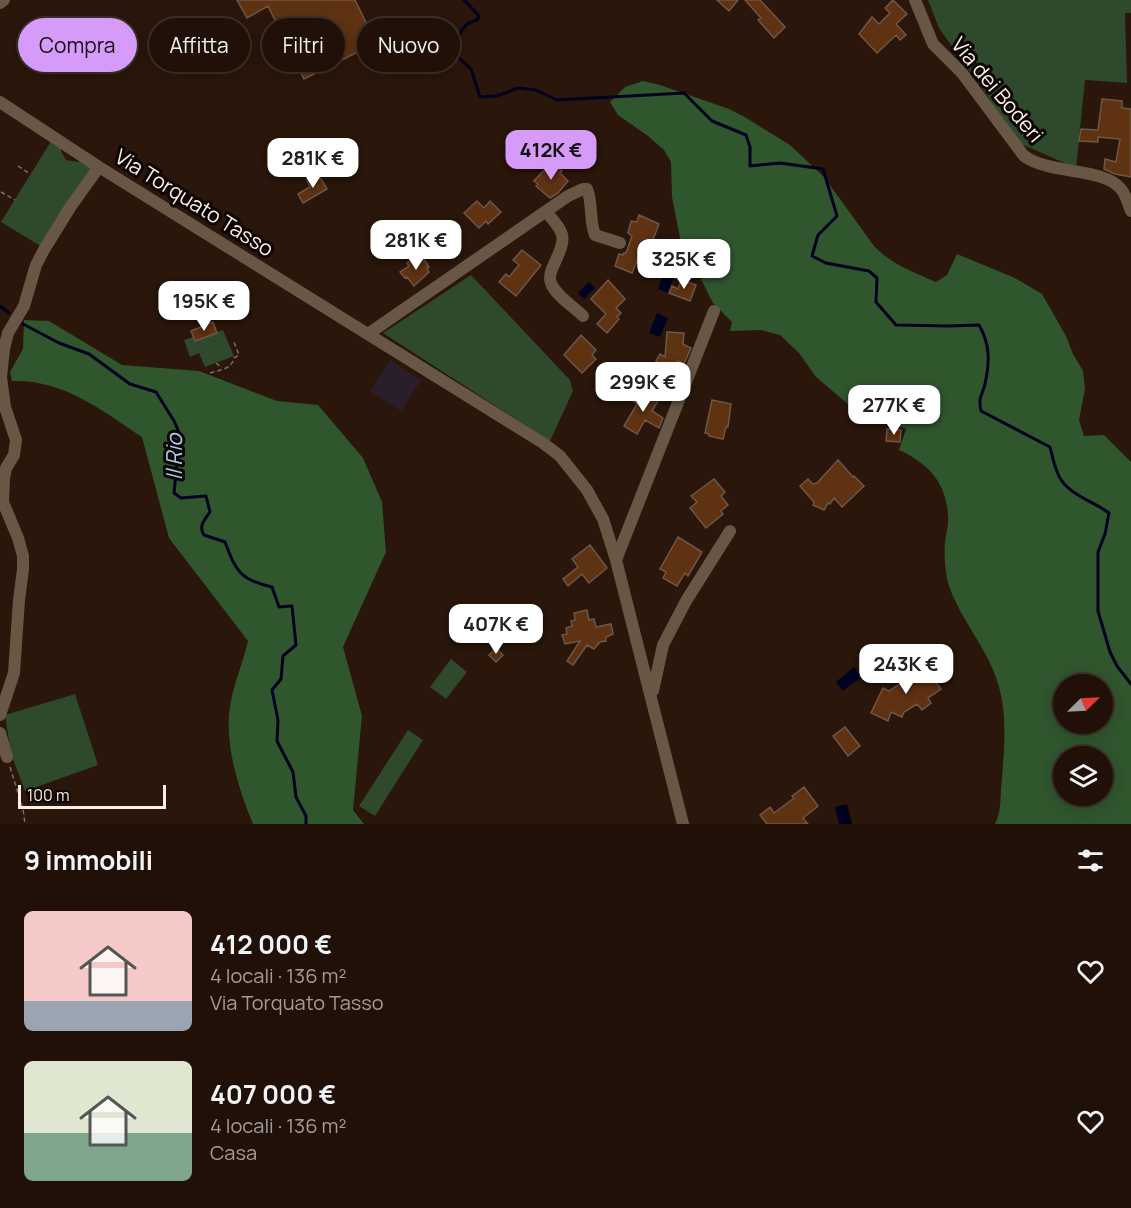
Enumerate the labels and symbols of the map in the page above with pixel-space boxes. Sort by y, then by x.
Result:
street label: Via dei Boderi [945,31,1050,148]
pin: 412K € [502,130,600,181]
pin: 281K € [264,138,362,189]
street label: Via Torquato Tasso [110,142,279,262]
pin: 281K € [367,220,465,271]
pin: 325K € [635,239,733,290]
pin: 195K € [155,281,253,332]
pin: 299K € [594,362,692,413]
pin: 277K € [845,385,943,436]
water label: Il Rio [159,432,189,480]
pin: 407K € [447,604,545,655]
pin: 243K € [857,644,955,695]
north arrow [1053,674,1113,734]
scale bar [18,782,166,810]

